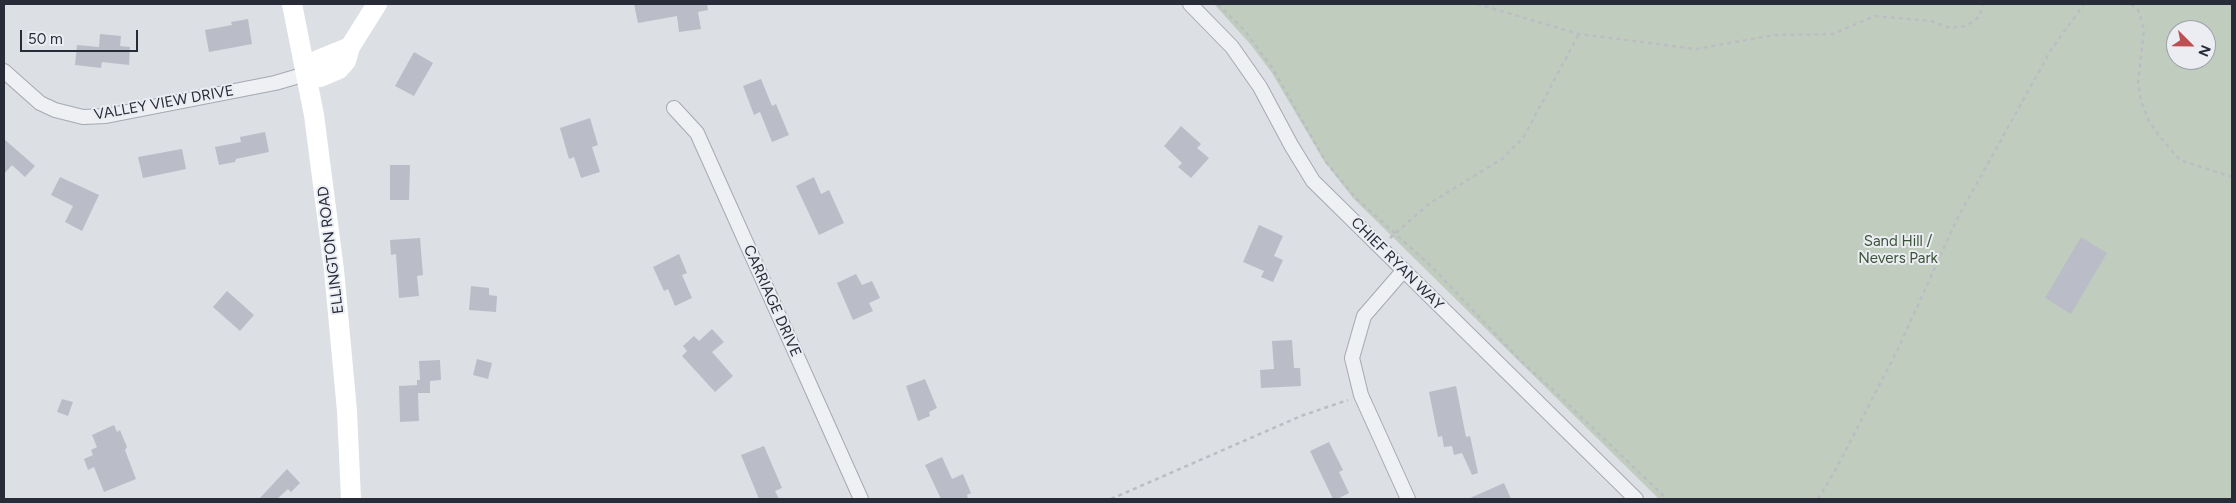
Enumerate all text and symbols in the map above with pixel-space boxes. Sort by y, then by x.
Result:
scale bar [22,20,140,52]
north arrow [2166,20,2216,70]
text: 50 m [28,30,63,48]
text: N [2194,42,2214,59]
street label: VALLEY VIEW DRIVE [93,82,235,124]
street label: ELLINGTON ROAD [314,185,348,315]
street label: CHIEF RYAN WAY [1347,214,1447,314]
park label: Sand Hill / Nevers Park [1858,233,1938,268]
street label: CARRIAGE DRIVE [739,242,805,360]

